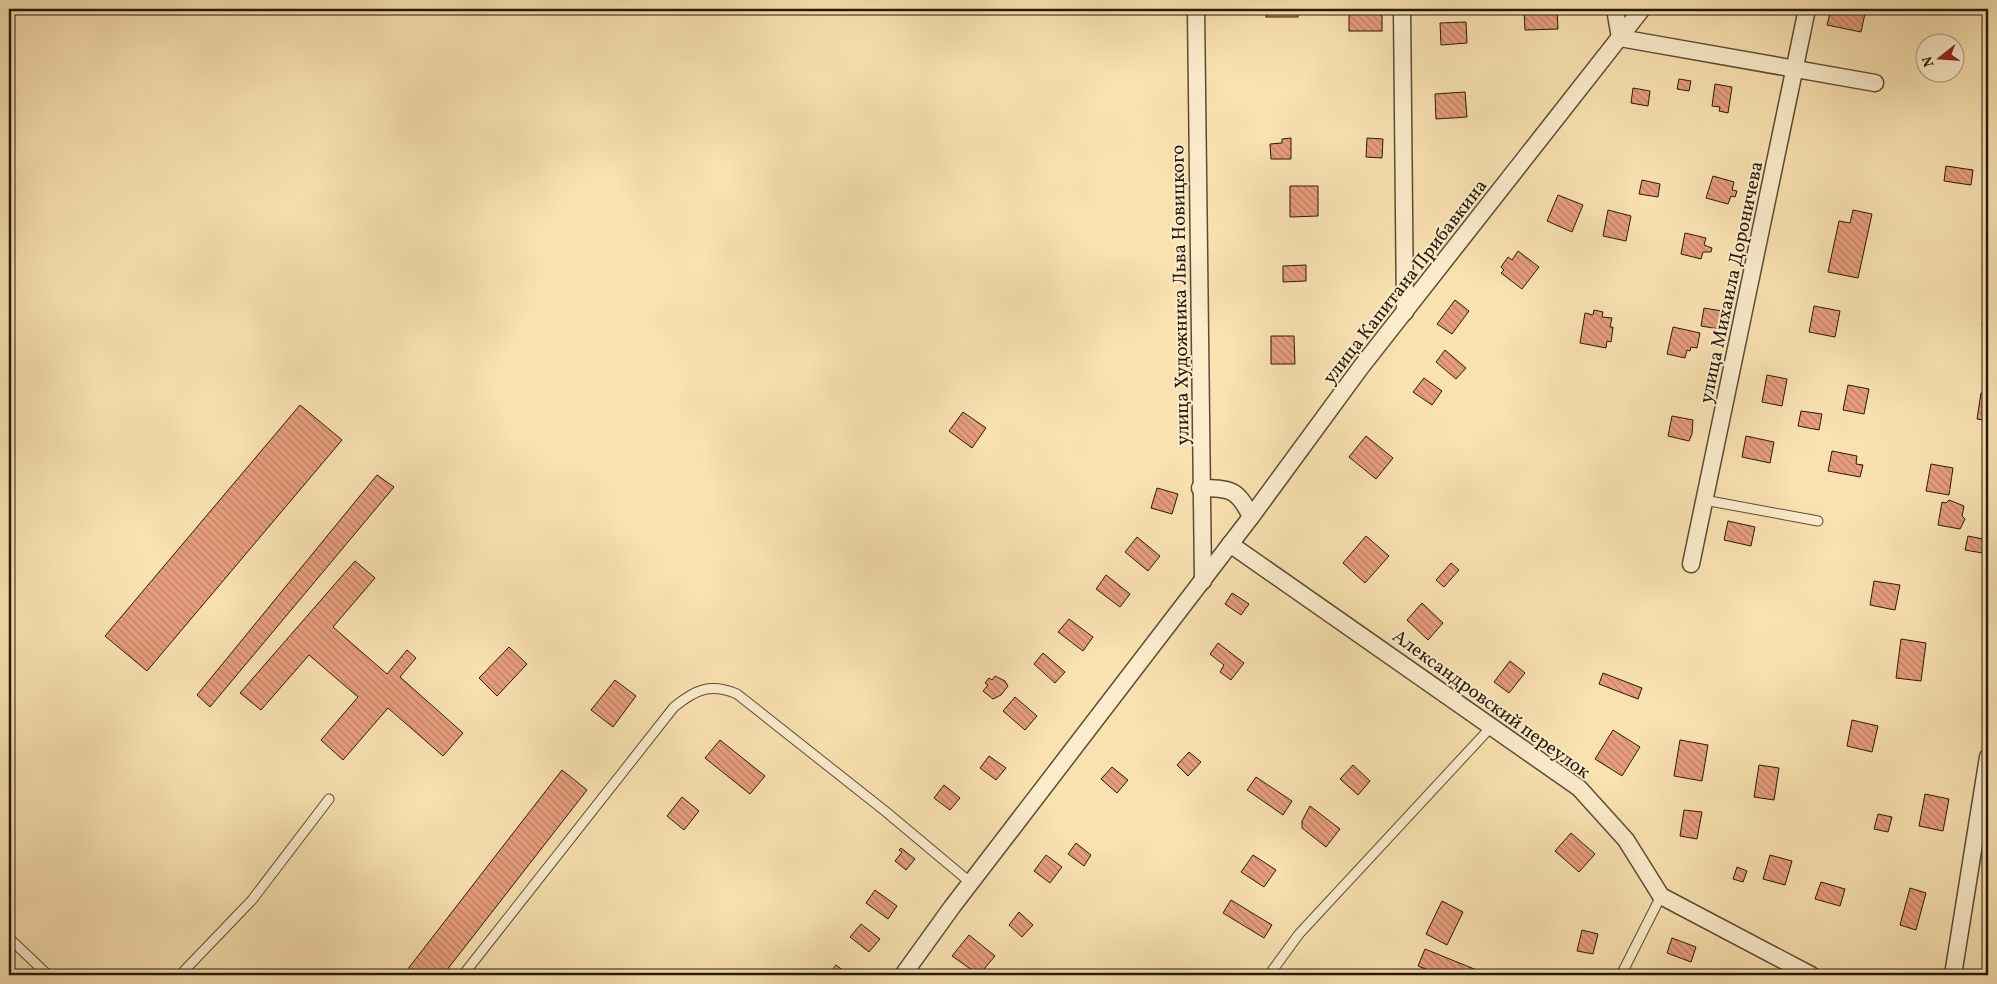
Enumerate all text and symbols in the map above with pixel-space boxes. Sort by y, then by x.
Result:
north arrow [1914,32,1964,82]
text: N [1918,54,1940,69]
street label: улица Художника Льва Новицкого [1165,144,1197,445]
street label: улица Михаила Дороничева [1694,159,1770,406]
street label: улица Капитана Прибавкина [1317,174,1494,390]
street label: Александровский переулок [1386,624,1595,785]

